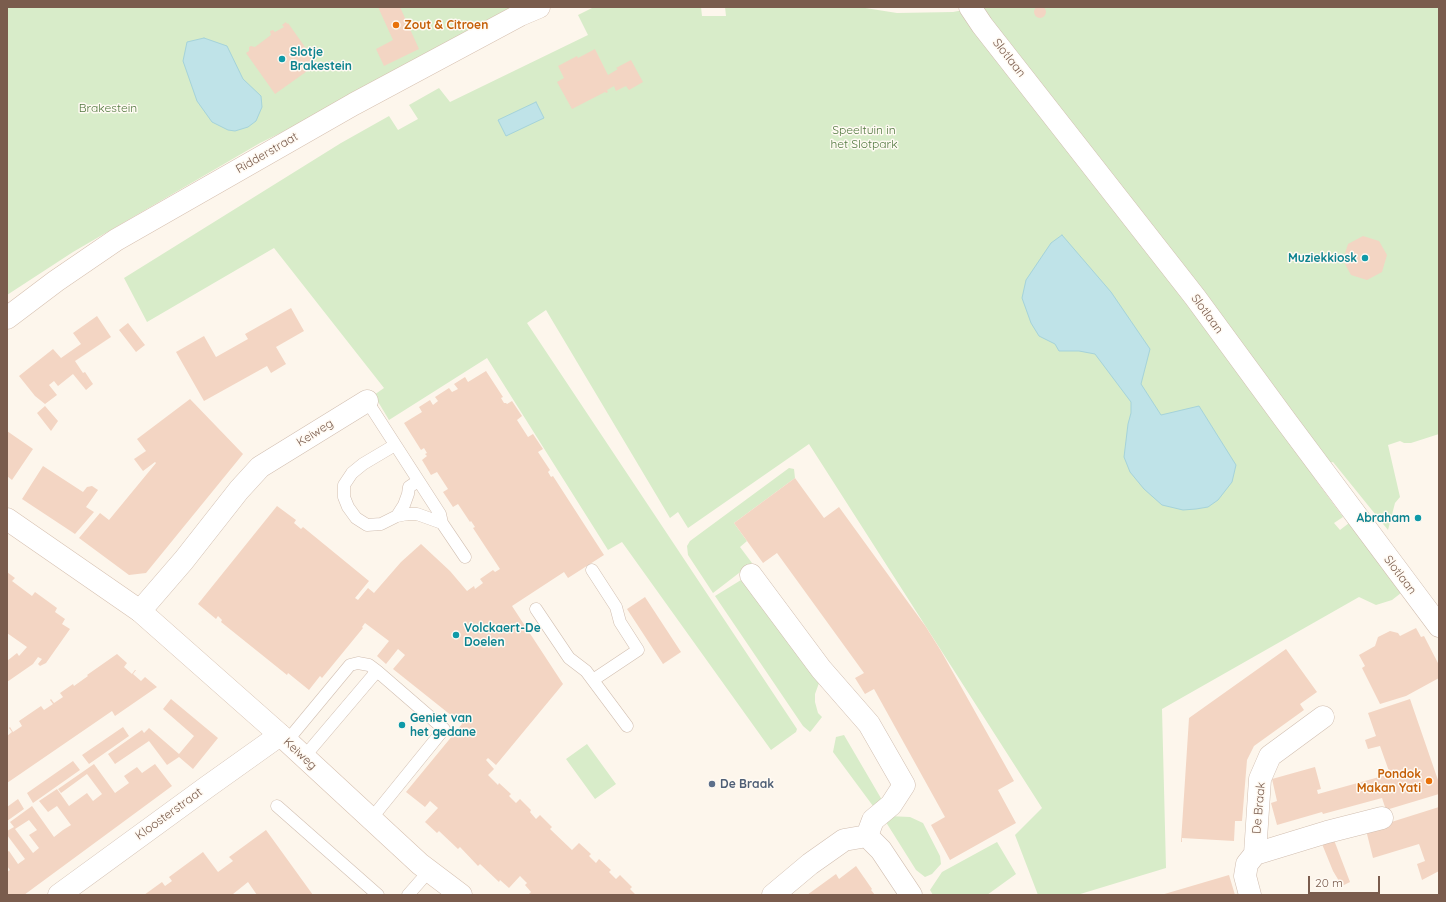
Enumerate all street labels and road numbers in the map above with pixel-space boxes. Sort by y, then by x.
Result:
street label: Slotlaan [989,36,1029,80]
street label: Ridderstraat [233,129,301,177]
street label: Slotlaan [1188,292,1226,336]
street label: Keiweg [294,416,336,450]
street label: Slotlaan [1381,553,1419,597]
street label: Keiweg [280,735,320,773]
street label: De Braak [1250,781,1268,835]
street label: Kloosterstraat [133,785,205,843]

